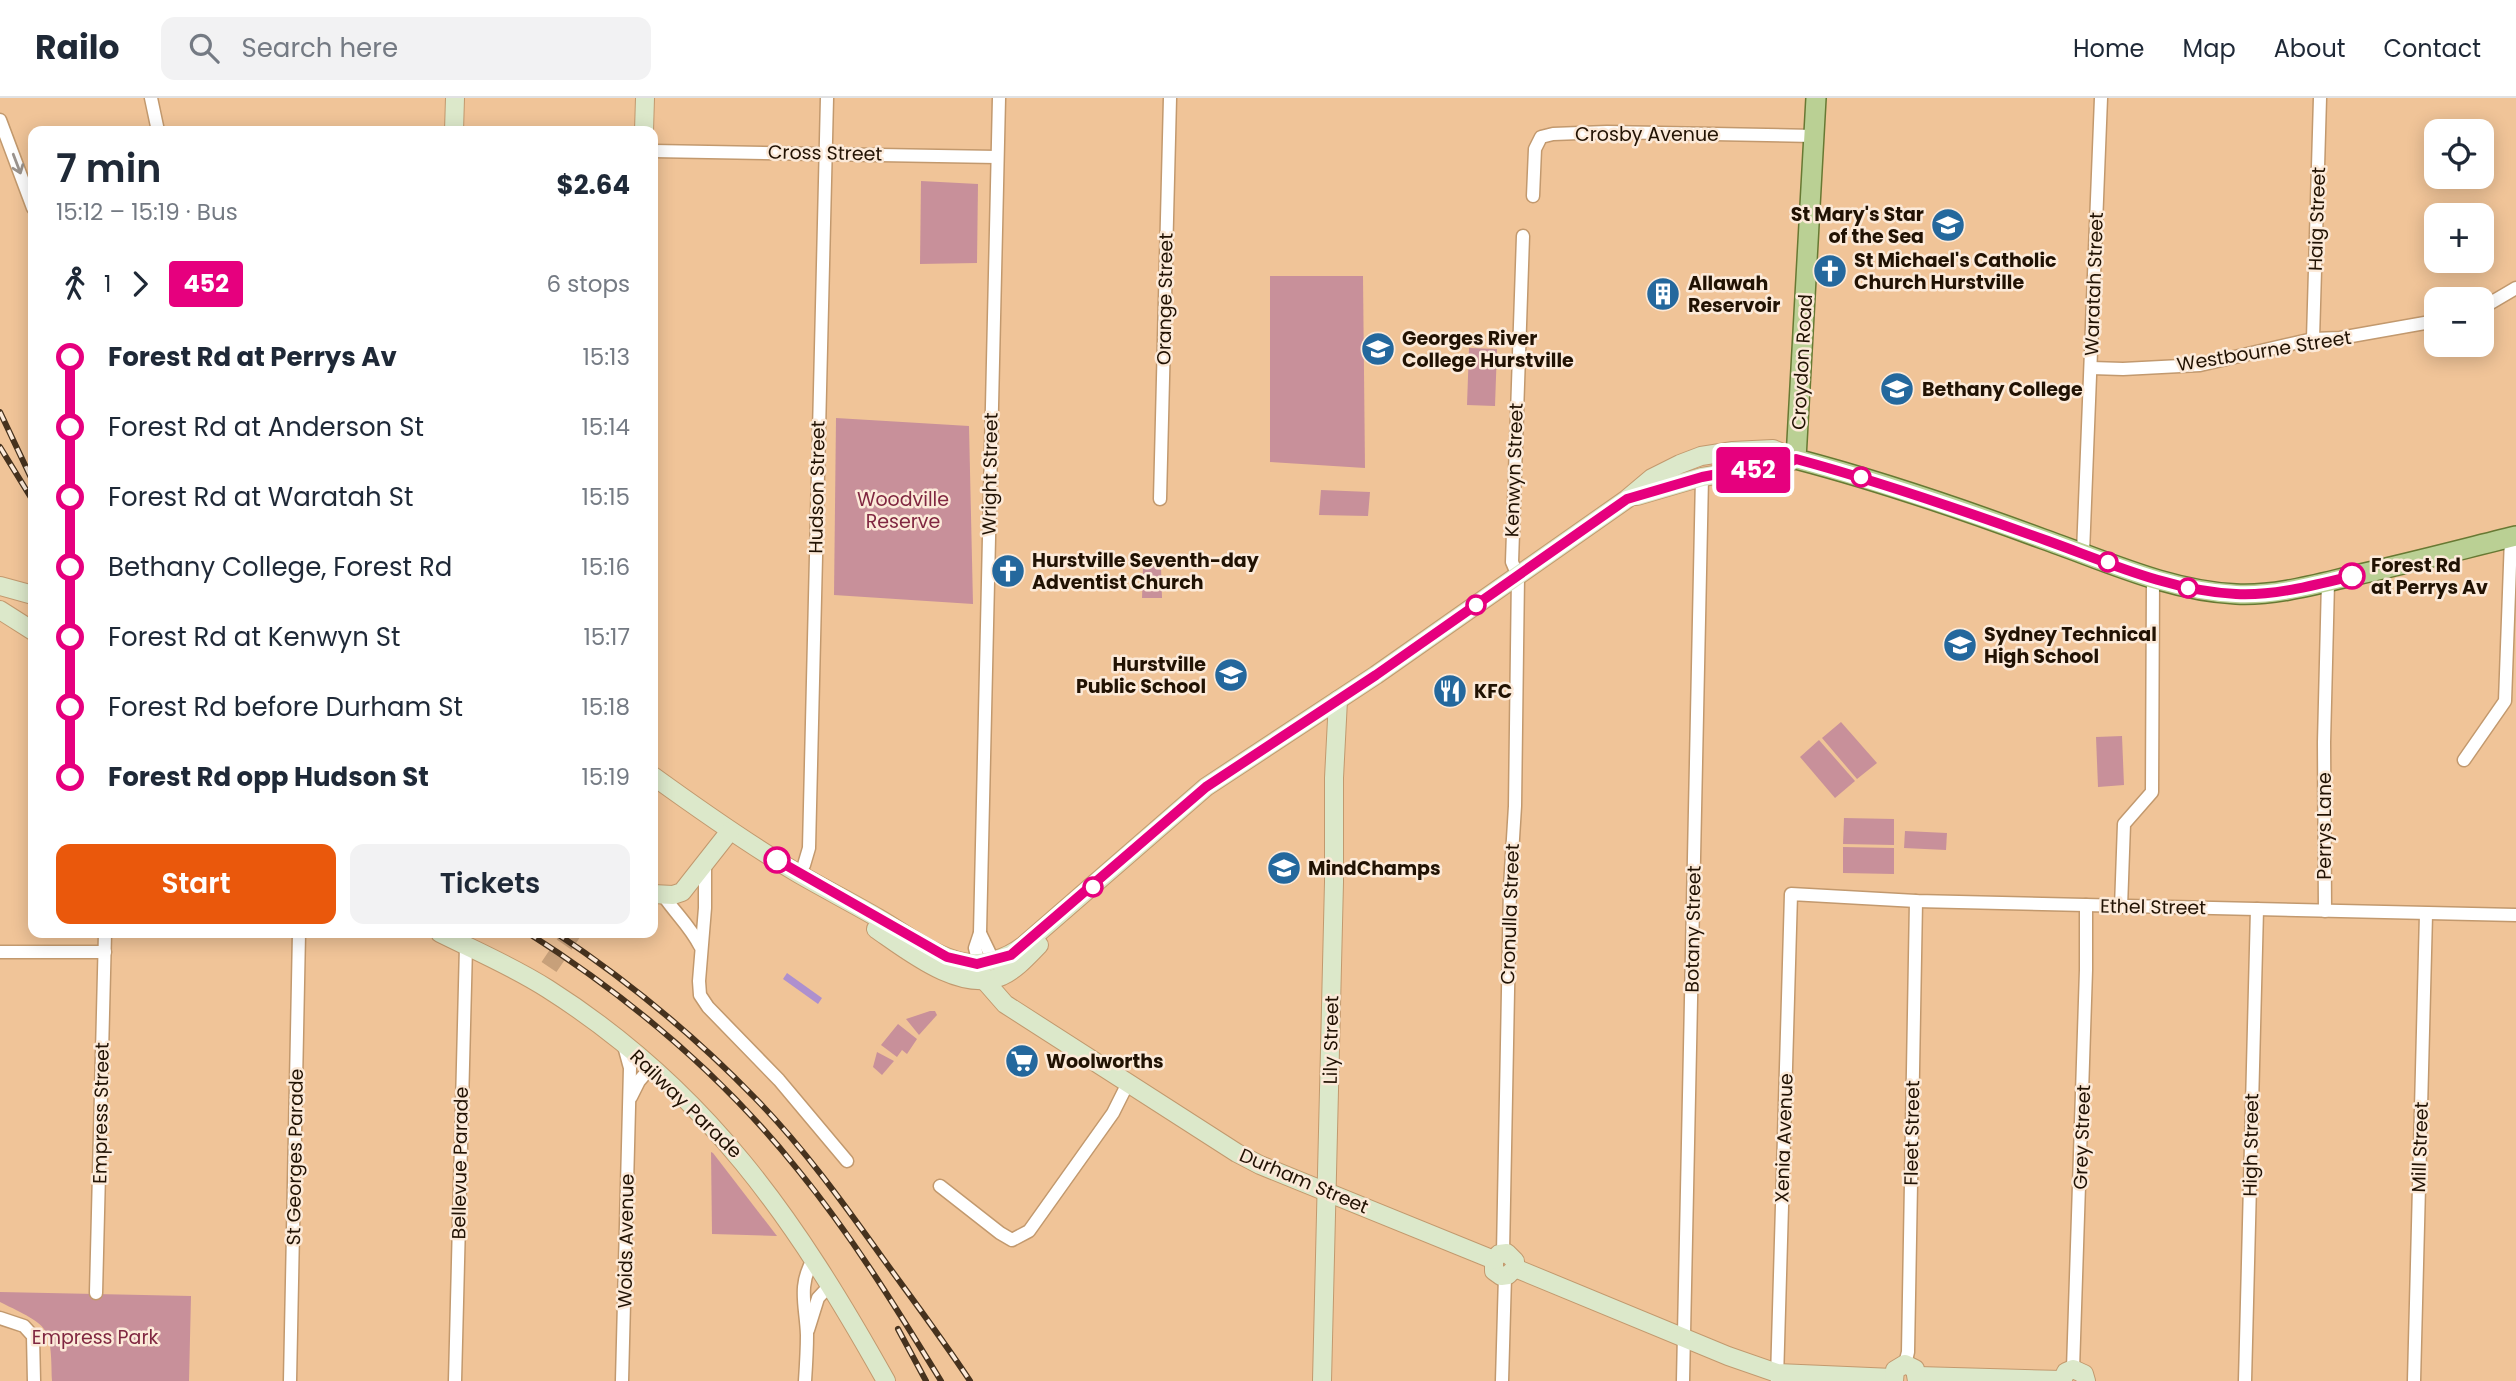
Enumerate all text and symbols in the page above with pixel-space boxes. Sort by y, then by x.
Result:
search box [161,17,651,80]
text: Railo [35,24,119,71]
icon: search [185,29,223,67]
text: Search here [241,30,398,66]
text: Home [2073,32,2145,65]
text: Map [2183,32,2236,65]
text: About [2274,32,2345,65]
text: Contact [2383,32,2481,65]
map controls [2424,119,2494,357]
button: locate [2424,119,2494,189]
street label: Crosby Avenue [1575,121,1719,148]
street label: Cross Street [768,139,883,167]
text: 7 min [56,142,161,195]
one-way arrow [11,153,24,175]
street label: Haig Street [2302,166,2332,272]
text: $2.64 [557,167,630,203]
text: 15:12 – 15:19 · Bus [56,196,238,228]
place label: St Mary's Star of the Sea [1791,201,1924,250]
button: + [2424,203,2494,273]
school or university icon: St Mary's Star of the Sea [1929,206,1967,244]
street label: Waratah Street [2078,212,2110,356]
street label: Orange Street [1150,233,1180,365]
place label: St Michael's Catholic Church Hurstville [1854,247,2057,296]
church icon: St Michael's Catholic Church Hurstville [1811,252,1849,290]
icon: walk [56,265,94,303]
icon: forward [121,265,159,303]
text: 452 [183,267,229,300]
text: 1 [104,268,111,300]
text: 6 stops [547,268,630,300]
place label: Allawah Reservoir [1688,270,1780,319]
building icon: Allawah Reservoir [1644,275,1682,313]
button: − [2424,287,2494,357]
street label: Croydon Road [1785,293,1819,431]
street label: Westbourne Street [2175,324,2353,378]
place label: Georges River College Hurstville [1402,325,1574,374]
school or university icon: Georges River College Hurstville [1359,330,1397,368]
text: Forest Rd at Perrys Av [108,339,397,375]
text: 15:13 [582,341,630,373]
school or university icon: Bethany College [1878,370,1916,408]
place label: Bethany College [1922,376,2083,403]
street label: Kenwyn Street [1498,402,1530,538]
text: Forest Rd at Anderson St [108,409,424,445]
text: 15:14 [581,411,630,443]
street label: Wright Street [975,412,1005,536]
street label: Hudson Street [802,420,832,554]
line badge: 452 [1713,447,1793,493]
text: 452 [1730,453,1776,486]
unlabelled marker [1851,467,1871,487]
text: Forest Rd at Waratah St [108,479,413,515]
text: 15:15 [581,481,630,513]
park label: Woodville Reserve [857,486,949,535]
place label: Hurstville Seventh-day Adventist Church [1032,547,1260,596]
text: Bethany College, Forest Rd [108,549,452,585]
text: 15:16 [581,551,630,583]
church icon: Hurstville Seventh-day Adventist Church [989,552,1027,590]
unlabelled marker [2098,552,2118,572]
place label: Forest Rd at Perrys Av [2371,552,2488,601]
marker: Forest Rd at Perrys Av [2339,563,2365,589]
unlabelled marker [2178,578,2198,598]
unlabelled marker [1466,595,1486,615]
text: Forest Rd at Kenwyn St [108,619,400,655]
text: 15:17 [583,621,630,653]
place label: Sydney Technical High School [1984,621,2157,670]
school or university icon: Sydney Technical High School [1941,626,1979,664]
place label: Hurstville Public School [1076,651,1206,700]
school or university icon: Hurstville Public School [1212,656,1250,694]
restaurant icon: KFC [1431,672,1469,710]
place label: KFC [1474,678,1512,705]
text: Forest Rd before Durham St [108,689,463,725]
text: 15:18 [581,691,630,723]
text: Forest Rd opp Hudson St [108,759,429,795]
text: 15:19 [581,761,630,793]
street label: Perrys Lane [2311,772,2338,880]
street label: Cronulla Street [1494,843,1526,985]
button: Start [56,844,336,924]
button: Tickets [350,844,630,924]
unlabelled marker [764,847,790,873]
school or university icon: MindChamps [1265,849,1303,887]
place label: MindChamps [1308,855,1441,882]
street label: Botany Street [1678,865,1708,993]
unlabelled marker [1083,877,1103,897]
street label: Ethel Street [2100,893,2206,921]
street label: Lily Street [1317,995,1345,1085]
street label: Empress Street [86,1042,116,1184]
supermarket icon: Woolworths [1003,1042,1041,1080]
street label: Railway Parade [624,1043,748,1165]
place label: Woolworths [1046,1048,1164,1075]
street label: St Georges Parade [280,1068,310,1246]
street label: Xenia Avenue [1768,1073,1800,1203]
street label: Fleet Street [1898,1080,1926,1186]
street label: Grey Street [2067,1084,2097,1190]
street label: Bellevue Parade [445,1086,475,1240]
street label: High Street [2237,1093,2265,1197]
street label: Mill Street [2405,1101,2435,1193]
street label: Durham Street [1235,1142,1373,1220]
street label: Woids Avenue [611,1173,641,1309]
park label: Empress Park [32,1324,159,1351]

